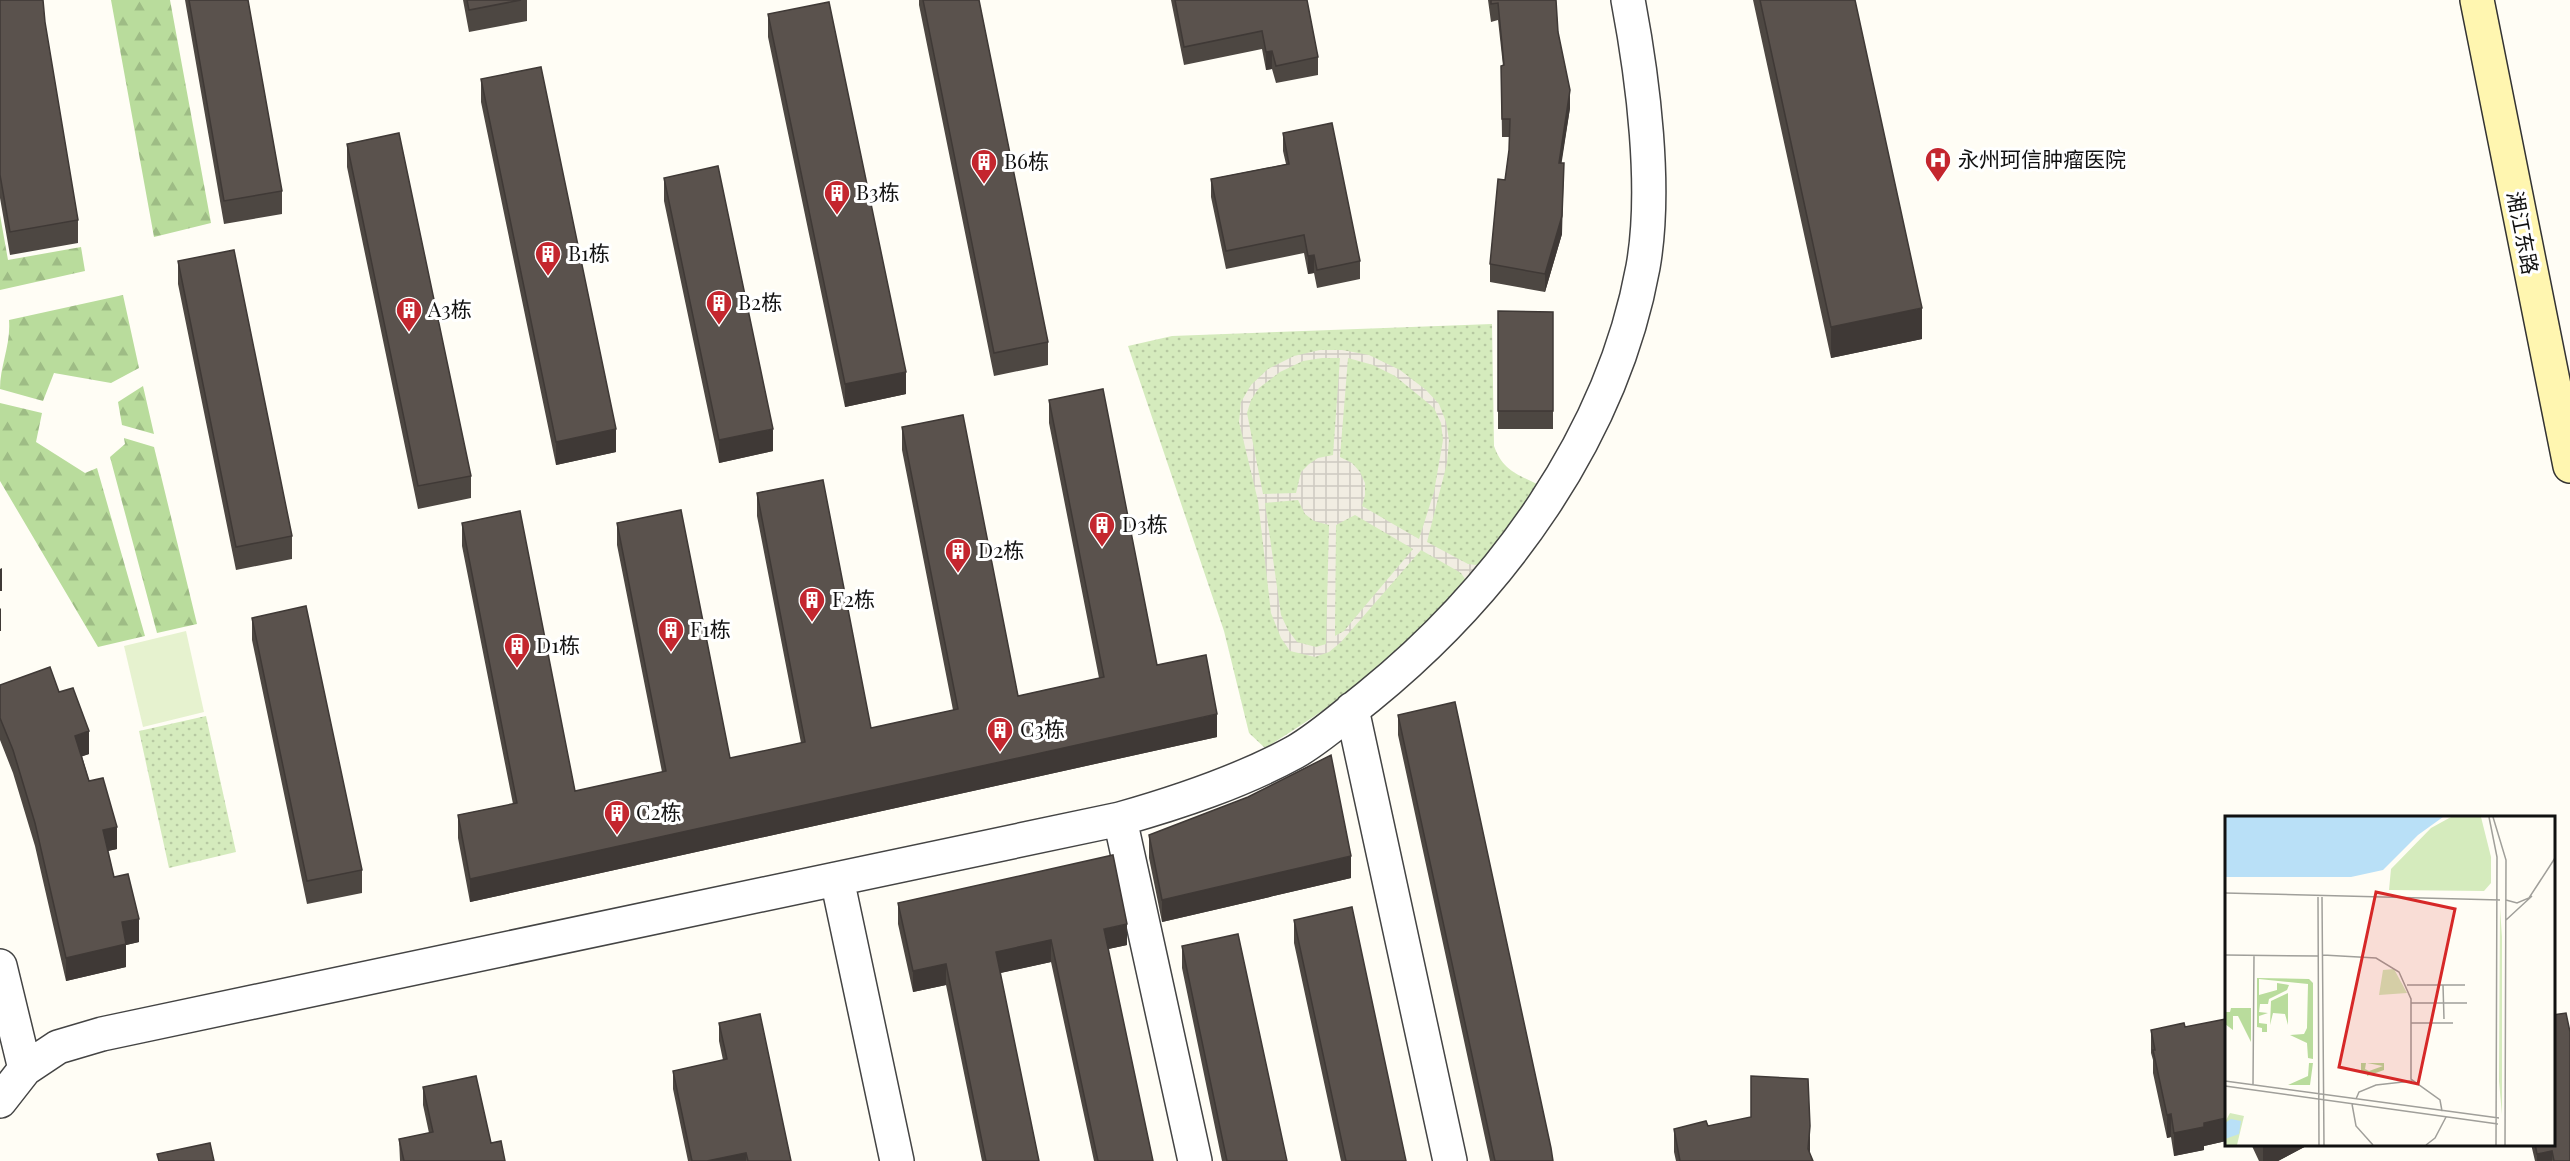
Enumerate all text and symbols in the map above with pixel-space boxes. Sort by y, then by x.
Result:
place label: 永州珂信肿瘤医院 [1958,144,2126,172]
hospital icon: 永州珂信肿瘤医院 [1923,145,1953,183]
place label: B6栋 [1004,146,1049,174]
building icon: B6栋 [969,147,999,185]
place label: B3栋 [856,177,900,205]
building icon: B3栋 [822,178,852,216]
street label: 湘江东路 [2502,189,2546,277]
place label: B1栋 [568,238,610,266]
building icon: B1栋 [533,239,563,277]
place label: B2栋 [738,287,782,315]
building icon: B2栋 [704,288,734,326]
place label: A3栋 [427,294,472,322]
building icon: A3栋 [394,295,424,333]
place label: D3栋 [1122,509,1168,537]
building icon: D3栋 [1087,510,1117,548]
place label: D2栋 [978,535,1024,563]
building icon: D2栋 [943,536,973,574]
place label: F2栋 [832,584,875,612]
building icon: F2栋 [797,585,827,623]
place label: F1栋 [690,614,731,642]
building icon: F1栋 [656,615,686,653]
place label: D1栋 [536,630,580,658]
building icon: D1栋 [502,631,532,669]
place label: C3栋 [1020,714,1065,742]
building icon: C3栋 [985,715,1015,753]
place label: C2栋 [636,797,682,825]
building icon: C2栋 [602,798,632,836]
inset map [2225,816,2555,1146]

